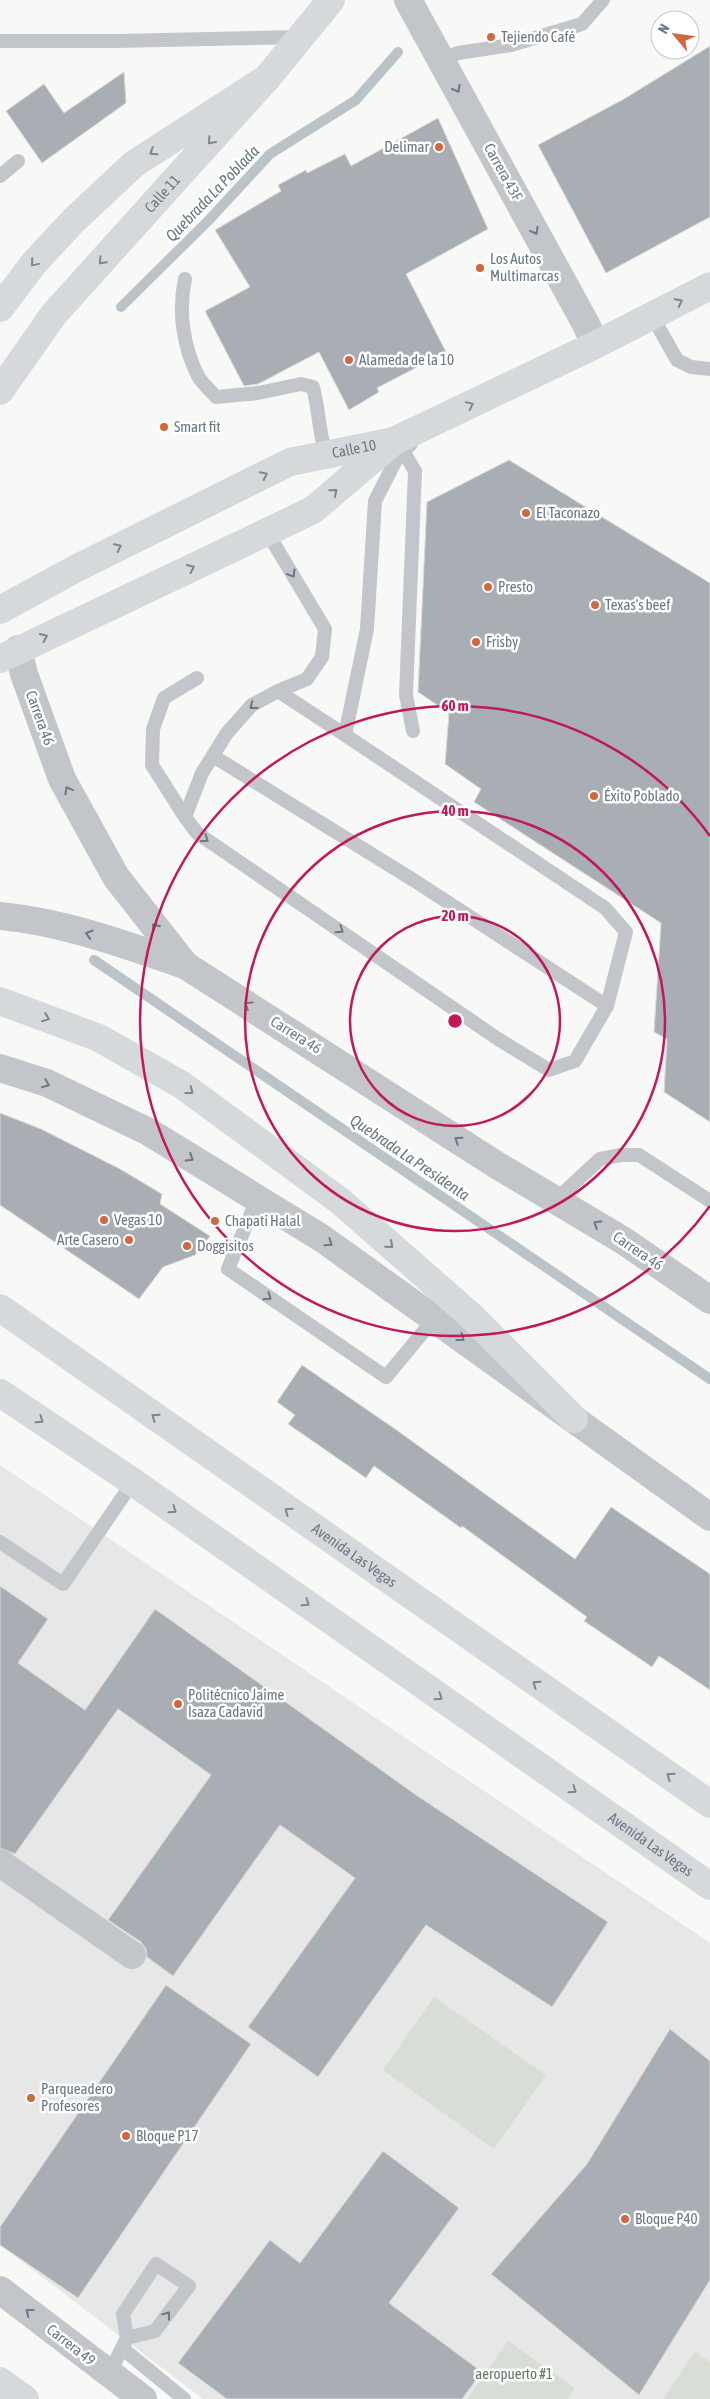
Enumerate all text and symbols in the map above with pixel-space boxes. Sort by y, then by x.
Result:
north arrow [650,10,700,60]
text: N [655,21,673,36]
place label: Tejiendo Café [501,28,576,45]
marker: Tejiendo Café [485,31,497,43]
one-way arrow [451,83,461,92]
one-way arrow [208,135,217,144]
place label: Delimar [384,138,430,155]
street label: Carrera 43F [481,140,526,203]
water label: Quebrada La Poblada [162,141,263,245]
marker: Delimar [433,141,445,153]
one-way arrow [149,146,158,156]
street label: Calle 11 [141,171,183,216]
one-way arrow [529,226,539,235]
place label: Los Autos Multimarcas [490,250,559,284]
one-way arrow [99,256,108,265]
one-way arrow [31,258,40,267]
marker: Los Autos Multimarcas [474,262,486,274]
one-way arrow [674,298,683,308]
place label: Alameda de la 10 [359,351,454,368]
marker: Alameda de la 10 [343,354,355,366]
one-way arrow [465,401,474,411]
place label: Smart fit [174,418,221,435]
marker: Smart fit [158,421,170,433]
street label: Calle 10 [330,436,378,461]
one-way arrow [259,471,268,481]
one-way arrow [328,489,337,498]
place label: El Taconazo [536,504,600,521]
marker: El Taconazo [520,507,532,519]
one-way arrow [113,544,122,554]
one-way arrow [186,564,195,574]
one-way arrow [285,568,295,577]
place label: Presto [498,578,533,595]
marker: Presto [482,581,494,593]
place label: Texas's beef [605,596,670,613]
marker: Texas's beef [589,599,601,611]
one-way arrow [39,633,48,643]
place label: Frisby [486,633,518,650]
marker: Frisby [470,636,482,648]
street label: Carrera 46 [23,688,58,747]
text: 60 m [442,697,469,714]
one-way arrow [250,700,259,709]
one-way arrow [64,787,74,796]
place label: Éxito Poblado [604,787,680,804]
marker: Éxito Poblado [588,790,600,802]
text: 40 m [441,802,469,819]
one-way arrow [200,832,209,842]
text: 20 m [442,907,469,924]
one-way arrow [153,924,161,933]
one-way arrow [334,924,343,933]
one-way arrow [85,929,94,939]
one-way arrow [244,1001,253,1011]
one-way arrow [41,1011,50,1022]
street label: Carrera 46 [268,1012,325,1057]
centre of rings [446,1012,464,1030]
one-way arrow [41,1077,50,1088]
one-way arrow [184,1085,194,1094]
water label: Quebrada La Presidenta [347,1110,473,1204]
one-way arrow [455,1137,464,1146]
one-way arrow [185,1151,194,1161]
place label: Vegas 10 [114,1211,162,1228]
place label: Chapati Halal [225,1212,301,1229]
marker: Vegas 10 [98,1214,110,1226]
marker: Chapati Halal [209,1215,221,1227]
one-way arrow [594,1221,603,1230]
street label: Carrera 46 [610,1228,667,1273]
place label: Arte Casero [57,1231,119,1248]
marker: Arte Casero [123,1234,135,1246]
place label: Doggisitos [197,1237,254,1254]
one-way arrow [323,1237,332,1246]
one-way arrow [384,1239,393,1248]
marker: Doggisitos [181,1240,193,1252]
one-way arrow [263,1291,272,1300]
one-way arrow [455,1332,465,1341]
one-way arrow [35,1414,44,1423]
one-way arrow [151,1414,161,1423]
one-way arrow [167,1504,177,1513]
one-way arrow [284,1508,294,1517]
street label: Avenida Las Vegas [309,1520,400,1590]
one-way arrow [300,1597,310,1606]
one-way arrow [533,1681,542,1690]
place label: Politécnico Jaime Isaza Cadavid [188,1686,285,1720]
one-way arrow [434,1691,443,1700]
marker: Politécnico Jaime Isaza Cadavid [172,1698,184,1710]
one-way arrow [666,1773,676,1782]
one-way arrow [567,1784,576,1793]
street label: Avenida Las Vegas [605,1809,697,1880]
place label: Parqueadero Profesores [41,2080,113,2114]
marker: Parqueadero Profesores [25,2092,37,2104]
place label: Bloque P17 [136,2127,199,2144]
marker: Bloque P17 [120,2130,132,2142]
place label: Bloque P40 [635,2210,698,2227]
marker: Bloque P40 [619,2213,631,2225]
one-way arrow [25,2308,34,2317]
one-way arrow [161,2311,170,2321]
street label: Carrera 49 [44,2320,99,2369]
park label: aeropuerto #1 [475,2365,553,2382]

